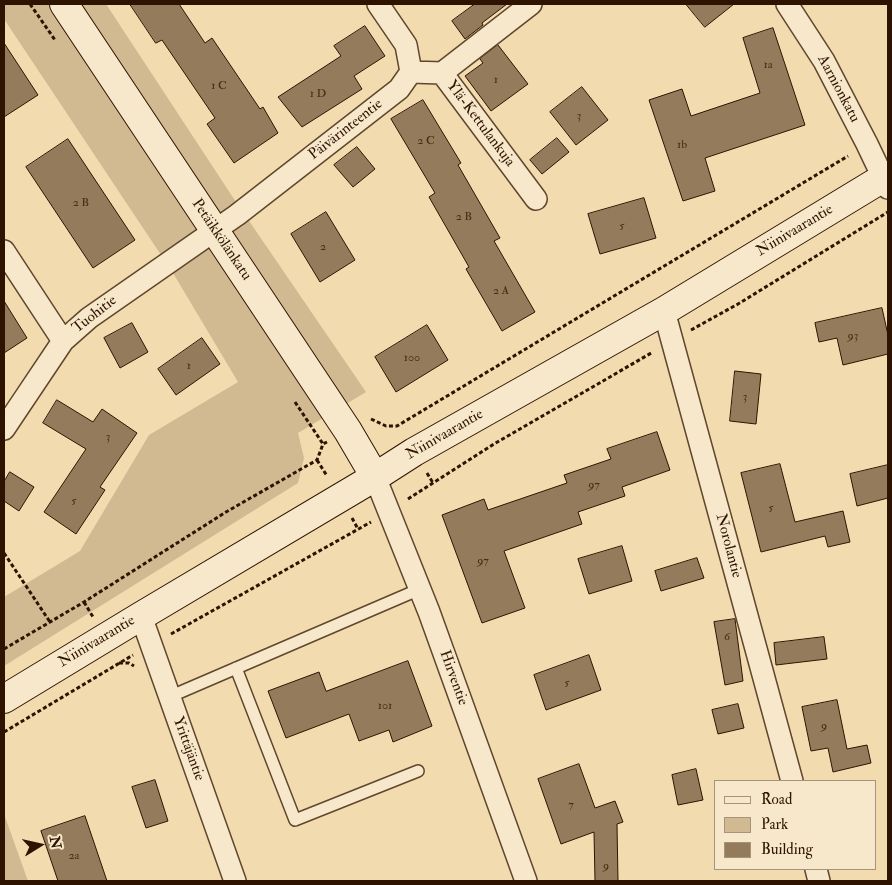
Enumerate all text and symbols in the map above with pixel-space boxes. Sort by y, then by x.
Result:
street label: Aarnionkatu [813,52,863,126]
house number: 1a [763,58,773,72]
house number: 1 [494,73,498,87]
street label: Ylä-Kettulankuja [442,77,518,171]
house number: 1 C [211,79,227,93]
house number: 1 D [310,87,326,101]
street label: Päivärinteentie [305,96,387,164]
house number: 3 [577,109,581,123]
house number: 2 C [417,134,435,148]
house number: 1b [677,138,687,152]
house number: 2 B [73,196,89,210]
street label: Petäikkölänkatu [187,196,255,284]
street label: Niinivaarantie [753,201,837,261]
house number: 2 B [456,210,472,224]
house number: 5 [619,219,625,233]
house number: 2 [320,240,326,254]
house number: 2 A [493,284,509,298]
street label: Tuohitie [69,292,121,338]
house number: 93 [848,329,858,343]
house number: 100 [404,351,420,365]
house number: 1 [187,359,191,373]
house number: 3 [743,390,747,404]
street label: Niinivaarantie [403,406,487,464]
house number: 3 [106,430,110,444]
house number: 97 [588,478,600,492]
house number: 5 [71,494,77,508]
house number: 5 [768,501,774,515]
street label: Norolantie [711,512,745,580]
house number: 97 [477,554,489,568]
street label: Niinivaarantie [55,612,139,672]
house number: 6 [724,630,730,644]
street label: Hirventie [435,648,471,708]
house number: 5 [564,676,570,690]
house number: 101 [378,699,392,713]
street label: Yrittäjäntie [168,715,208,783]
house number: 9 [821,719,827,733]
legend [714,780,877,870]
text: Road [761,790,792,809]
house number: 7 [568,798,574,812]
text: Park [761,815,788,834]
north arrow [15,820,65,870]
text: N [46,835,65,850]
text: Building [761,840,813,859]
house number: 2a [68,849,80,863]
house number: 9 [603,859,609,873]

